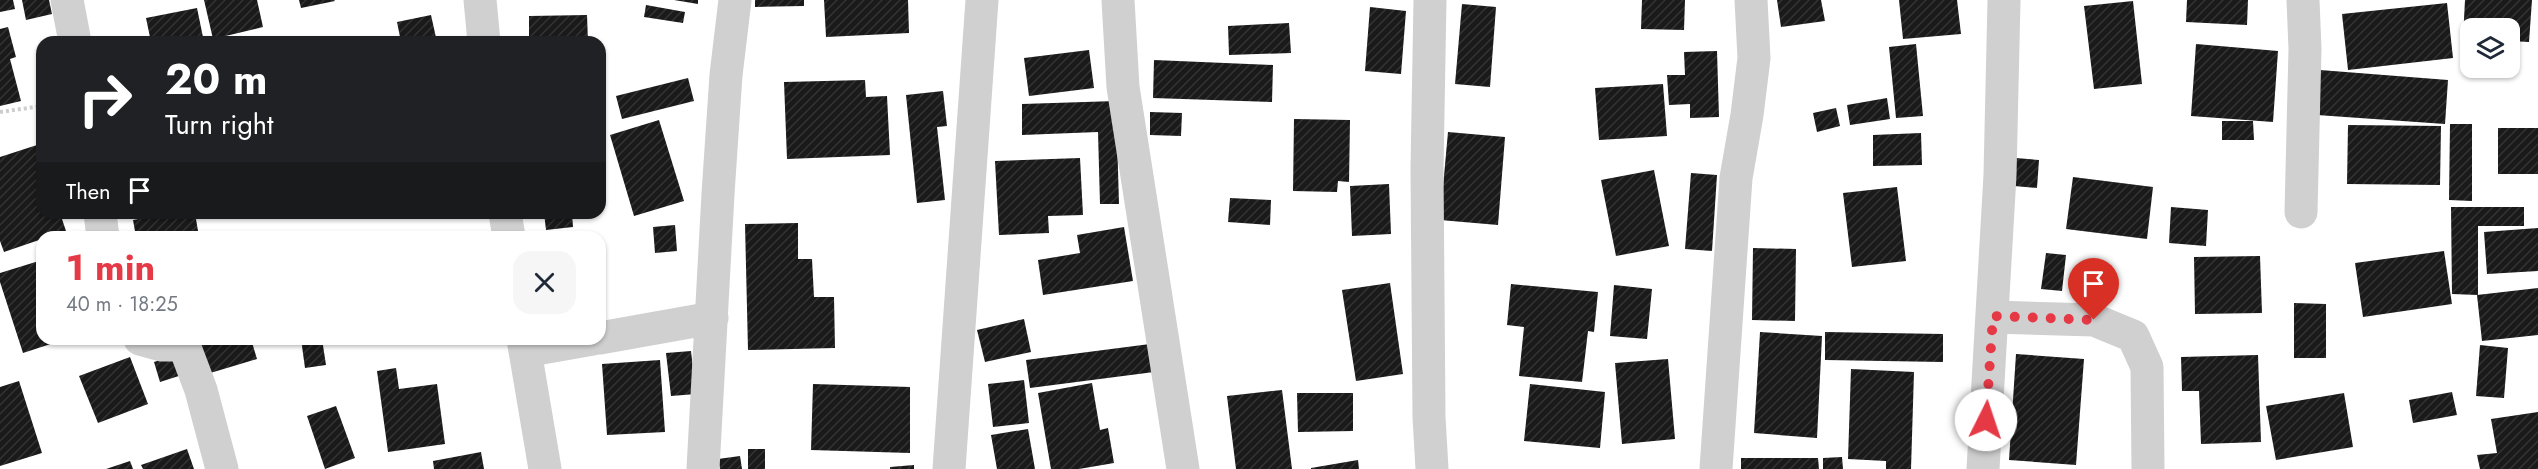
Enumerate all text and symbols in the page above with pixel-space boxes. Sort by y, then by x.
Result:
map controls [2460,18,2520,78]
button: layers [2460,18,2520,78]
text: 20 m [165,49,267,110]
icon: right [66,60,144,138]
text: Turn right [165,105,273,144]
icon: arrive [123,174,156,207]
text: Then [66,175,111,207]
text: 1 min [66,241,155,293]
button: close [513,251,576,314]
pin [2068,258,2119,320]
icon: arrive [2077,267,2110,300]
text: 40 m · 18:25 [66,290,178,319]
position arrow [1954,388,2018,452]

